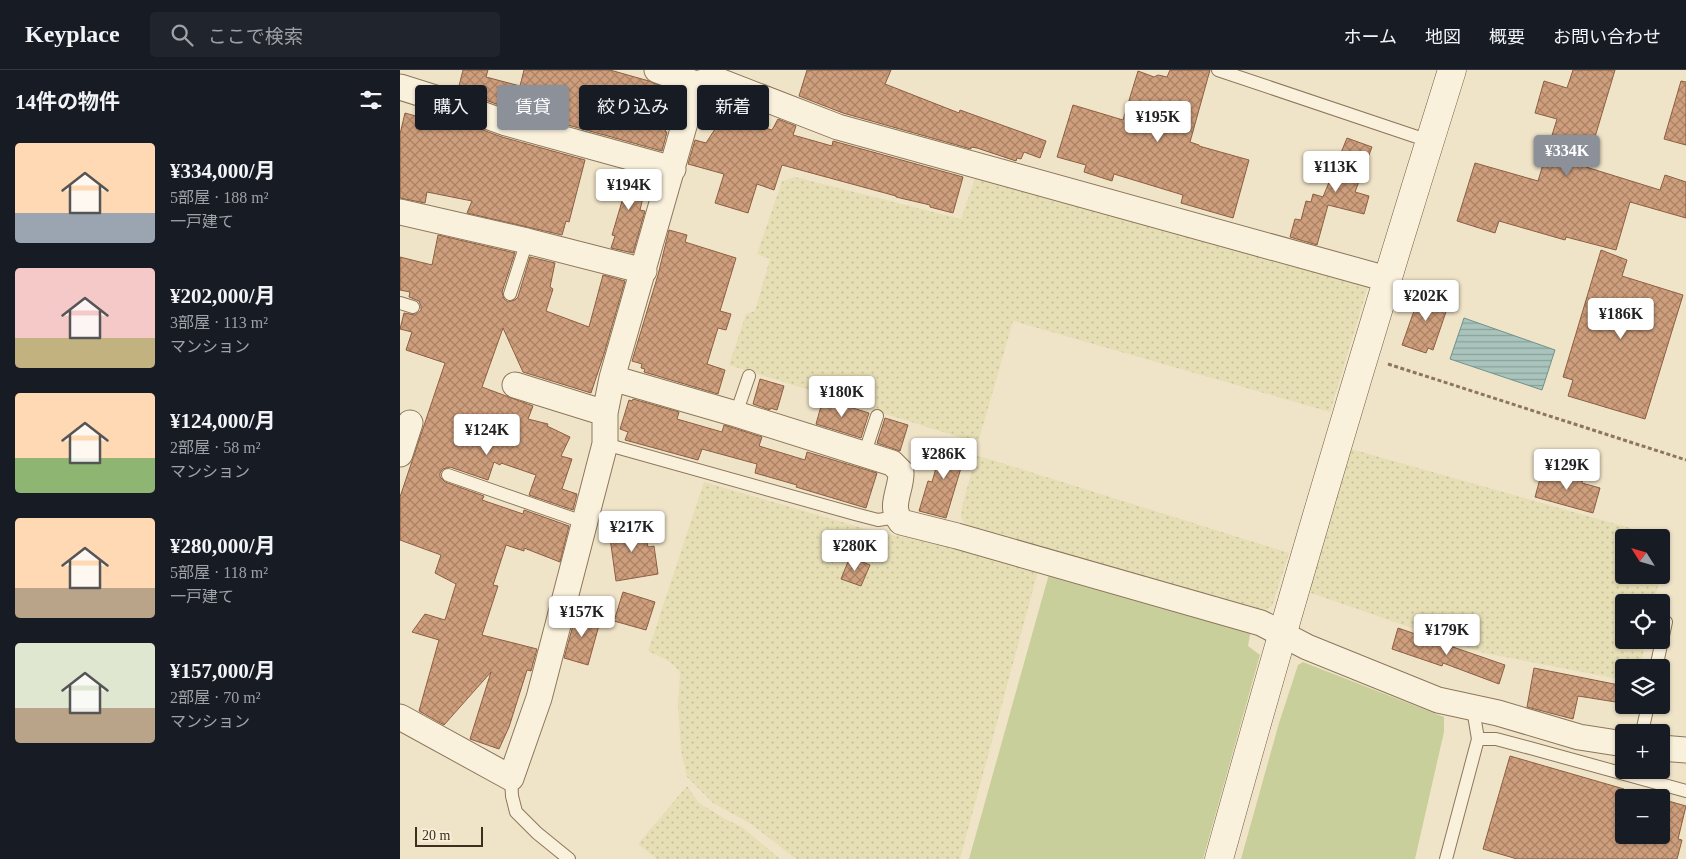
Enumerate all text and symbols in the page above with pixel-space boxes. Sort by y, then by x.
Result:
search box [150,12,500,57]
text: Keyplace [25,21,120,47]
icon: search [168,21,196,49]
text: ここで検索 [208,26,303,47]
text: ホーム [1344,27,1397,47]
text: 地図 [1425,27,1461,47]
text: 概要 [1489,27,1525,47]
text: お問い合わせ [1553,27,1661,47]
chip: 購入 [415,85,487,130]
chip: 賃貸 [497,85,569,130]
chip: 絞り込み [579,85,687,130]
chip: 新着 [697,85,769,130]
icon: filters [357,86,385,114]
text: 14件の物件 [15,90,120,114]
pin: ¥195K [1123,100,1193,143]
text: ¥195K [1136,108,1180,125]
pin: ¥334K [1532,134,1602,177]
text: ¥334K [1545,142,1589,159]
pin: ¥113K [1301,150,1371,193]
text: ¥113K [1314,158,1358,175]
text: ¥334,000/月 [170,159,276,183]
icon: home [55,163,115,223]
pin: ¥194K [594,168,664,211]
text: ¥194K [607,176,651,193]
text: 5部屋 · 188 m² [170,189,269,206]
text: 一戸建て [170,213,234,230]
pin: ¥202K [1391,280,1461,322]
text: ¥202,000/月 [170,284,276,308]
text: ¥202K [1404,287,1448,304]
icon: home [55,288,115,348]
pin: ¥186K [1586,298,1656,340]
text: ¥186K [1599,305,1643,322]
text: 3部屋 · 113 m² [170,314,268,331]
text: マンション [170,338,250,355]
pin: ¥180K [807,376,877,418]
text: ¥180K [820,383,864,400]
text: ¥124,000/月 [170,409,276,433]
icon: home [55,413,115,473]
pin: ¥124K [452,414,522,456]
text: ¥124K [465,421,509,438]
pin: ¥286K [909,438,979,480]
text: 2部屋 · 58 m² [170,439,261,456]
text: ¥286K [922,445,966,462]
pin: ¥129K [1532,448,1602,491]
text: ¥129K [1545,456,1589,473]
text: マンション [170,463,250,480]
pin: ¥217K [597,510,667,553]
text: ¥217K [610,518,654,535]
north arrow [1615,529,1670,584]
map controls [1615,529,1670,844]
pin: ¥280K [820,530,890,572]
text: ¥280,000/月 [170,534,276,558]
text: ¥280K [833,537,877,554]
icon: home [55,538,115,598]
text: 5部屋 · 118 m² [170,564,268,581]
text: 一戸建て [170,588,234,605]
button: locate [1615,594,1670,649]
pin: ¥157K [547,596,617,638]
text: ¥157K [560,603,604,620]
pin: ¥179K [1412,614,1482,656]
text: ¥179K [1425,621,1469,638]
text: ¥157,000/月 [170,659,276,683]
button: layers [1615,659,1670,714]
icon: home [55,663,115,723]
text: 2部屋 · 70 m² [170,689,261,706]
text: マンション [170,713,250,730]
button: + [1615,724,1670,779]
button: − [1615,789,1670,844]
scale bar [415,824,482,847]
text: 20 m [422,828,450,843]

